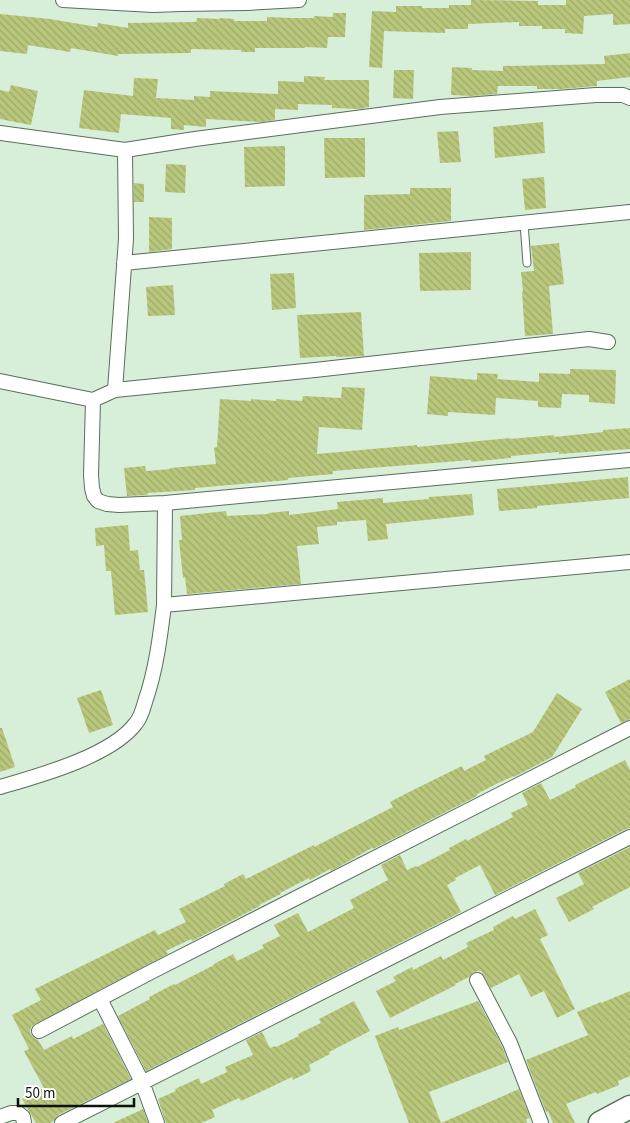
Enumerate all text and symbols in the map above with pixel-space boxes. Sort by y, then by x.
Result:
scale bar [18,1076,134,1108]
text: 50 m [25,1083,55,1104]

